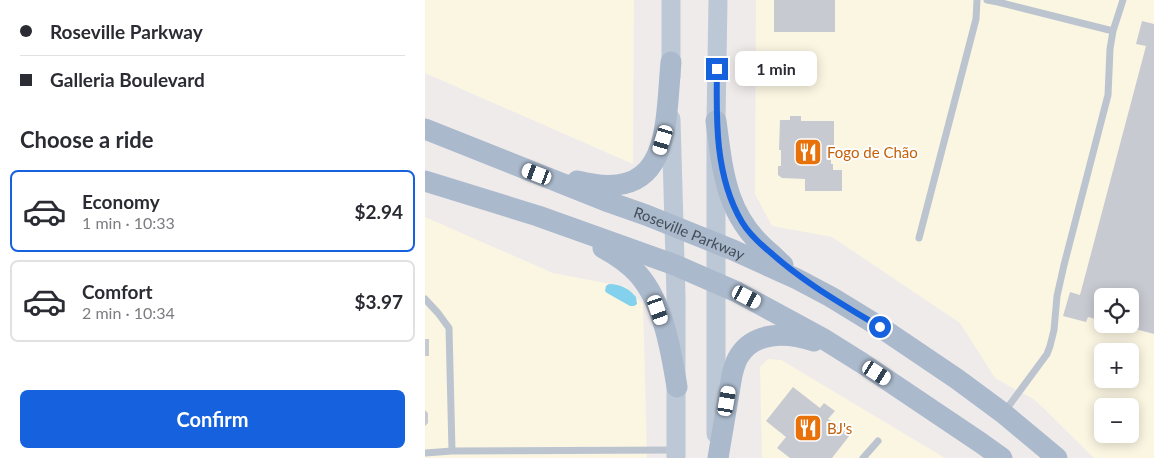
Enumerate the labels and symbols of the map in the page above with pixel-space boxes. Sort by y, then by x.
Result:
callout: 1 min [735,52,817,86]
route end [706,58,728,80]
car [651,123,674,157]
restaurant icon: Fogo de Chão [793,137,823,167]
place label: Fogo de Chão [827,143,918,161]
car [520,162,553,186]
street label: Roseville Parkway [632,202,748,263]
car [730,284,763,310]
car [646,293,669,327]
route start [869,316,891,338]
car [860,359,893,387]
car [717,385,736,417]
restaurant icon: BJ's [793,413,823,443]
place label: BJ's [827,419,852,437]

